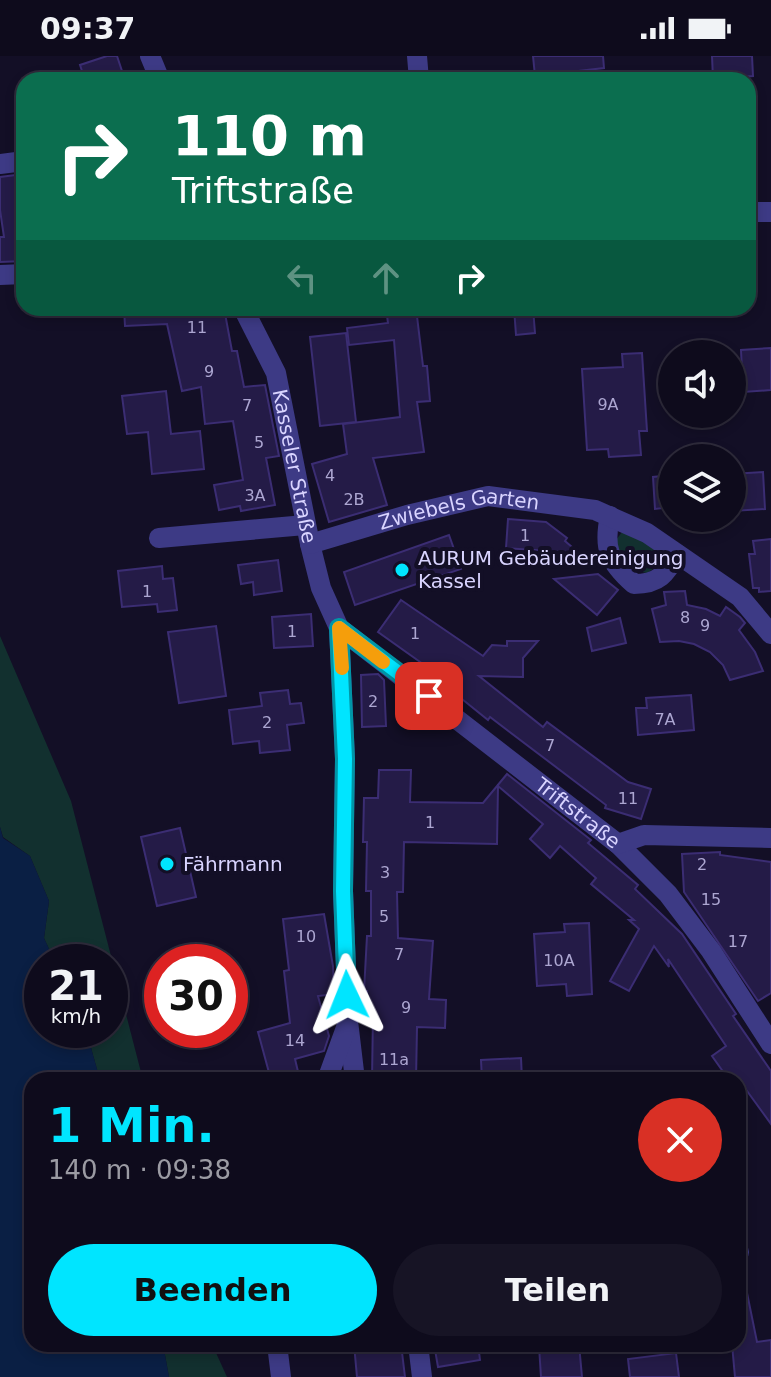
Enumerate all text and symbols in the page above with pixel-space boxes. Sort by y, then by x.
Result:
text: 09:37 [40,11,136,46]
text: 110 m [172,103,367,168]
icon: right [40,104,144,208]
text: Triftstraße [172,170,354,211]
icon: left [280,256,324,300]
icon: ahead [364,256,408,300]
icon: right [448,256,492,300]
house number: 11 [187,318,207,337]
map controls [658,340,746,532]
button: sound [658,340,746,428]
house number: 9 [204,362,214,381]
street label: Kasseler Straße [268,387,322,545]
house number: 9A [597,395,619,414]
house number: 7 [242,396,252,415]
house number: 5 [254,433,264,452]
button: layers [658,444,746,532]
house number: 4 [325,466,335,485]
street label: Zwiebels Garten [375,484,541,535]
house number: 3A [244,486,266,505]
house number: 2B [343,490,365,509]
house number: 1 [520,526,530,545]
place label: AURUM Gebäudereinigung Kassel [418,546,684,593]
marker: AURUM Gebäudereinigung Kassel [393,561,411,579]
house number: 1 [142,582,152,601]
house number: 8 [680,608,690,627]
house number: 9 [700,616,710,635]
house number: 1 [287,622,297,641]
house number: 1 [410,624,420,643]
pin [395,662,463,730]
icon: arrive [407,674,451,718]
house number: 2 [368,692,378,711]
house number: 7A [654,710,676,729]
house number: 2 [262,713,272,732]
house number: 7 [545,736,555,755]
street label: Triftstraße [530,772,625,853]
house number: 11 [618,789,638,808]
house number: 1 [425,813,435,832]
place label: Fährmann [183,852,283,876]
marker: Fährmann [158,855,176,873]
house number: 2 [697,855,707,874]
house number: 3 [380,863,390,882]
house number: 15 [701,890,721,909]
house number: 5 [379,907,389,926]
house number: 10 [296,927,316,946]
house number: 17 [728,932,748,951]
speed limit sign: 30 [144,944,248,1048]
house number: 7 [394,945,404,964]
house number: 10A [543,951,575,970]
position arrow [305,953,389,1037]
text: 21 [48,963,104,1009]
house number: 9 [401,998,411,1017]
text: km/h [51,1004,101,1028]
house number: 14 [285,1031,305,1050]
house number: 11a [379,1050,409,1069]
text: 1 Min. [48,1097,215,1153]
button: close [638,1098,722,1182]
text: 140 m · 09:38 [48,1155,231,1185]
button: Beenden [48,1244,377,1336]
button: Teilen [393,1244,722,1336]

